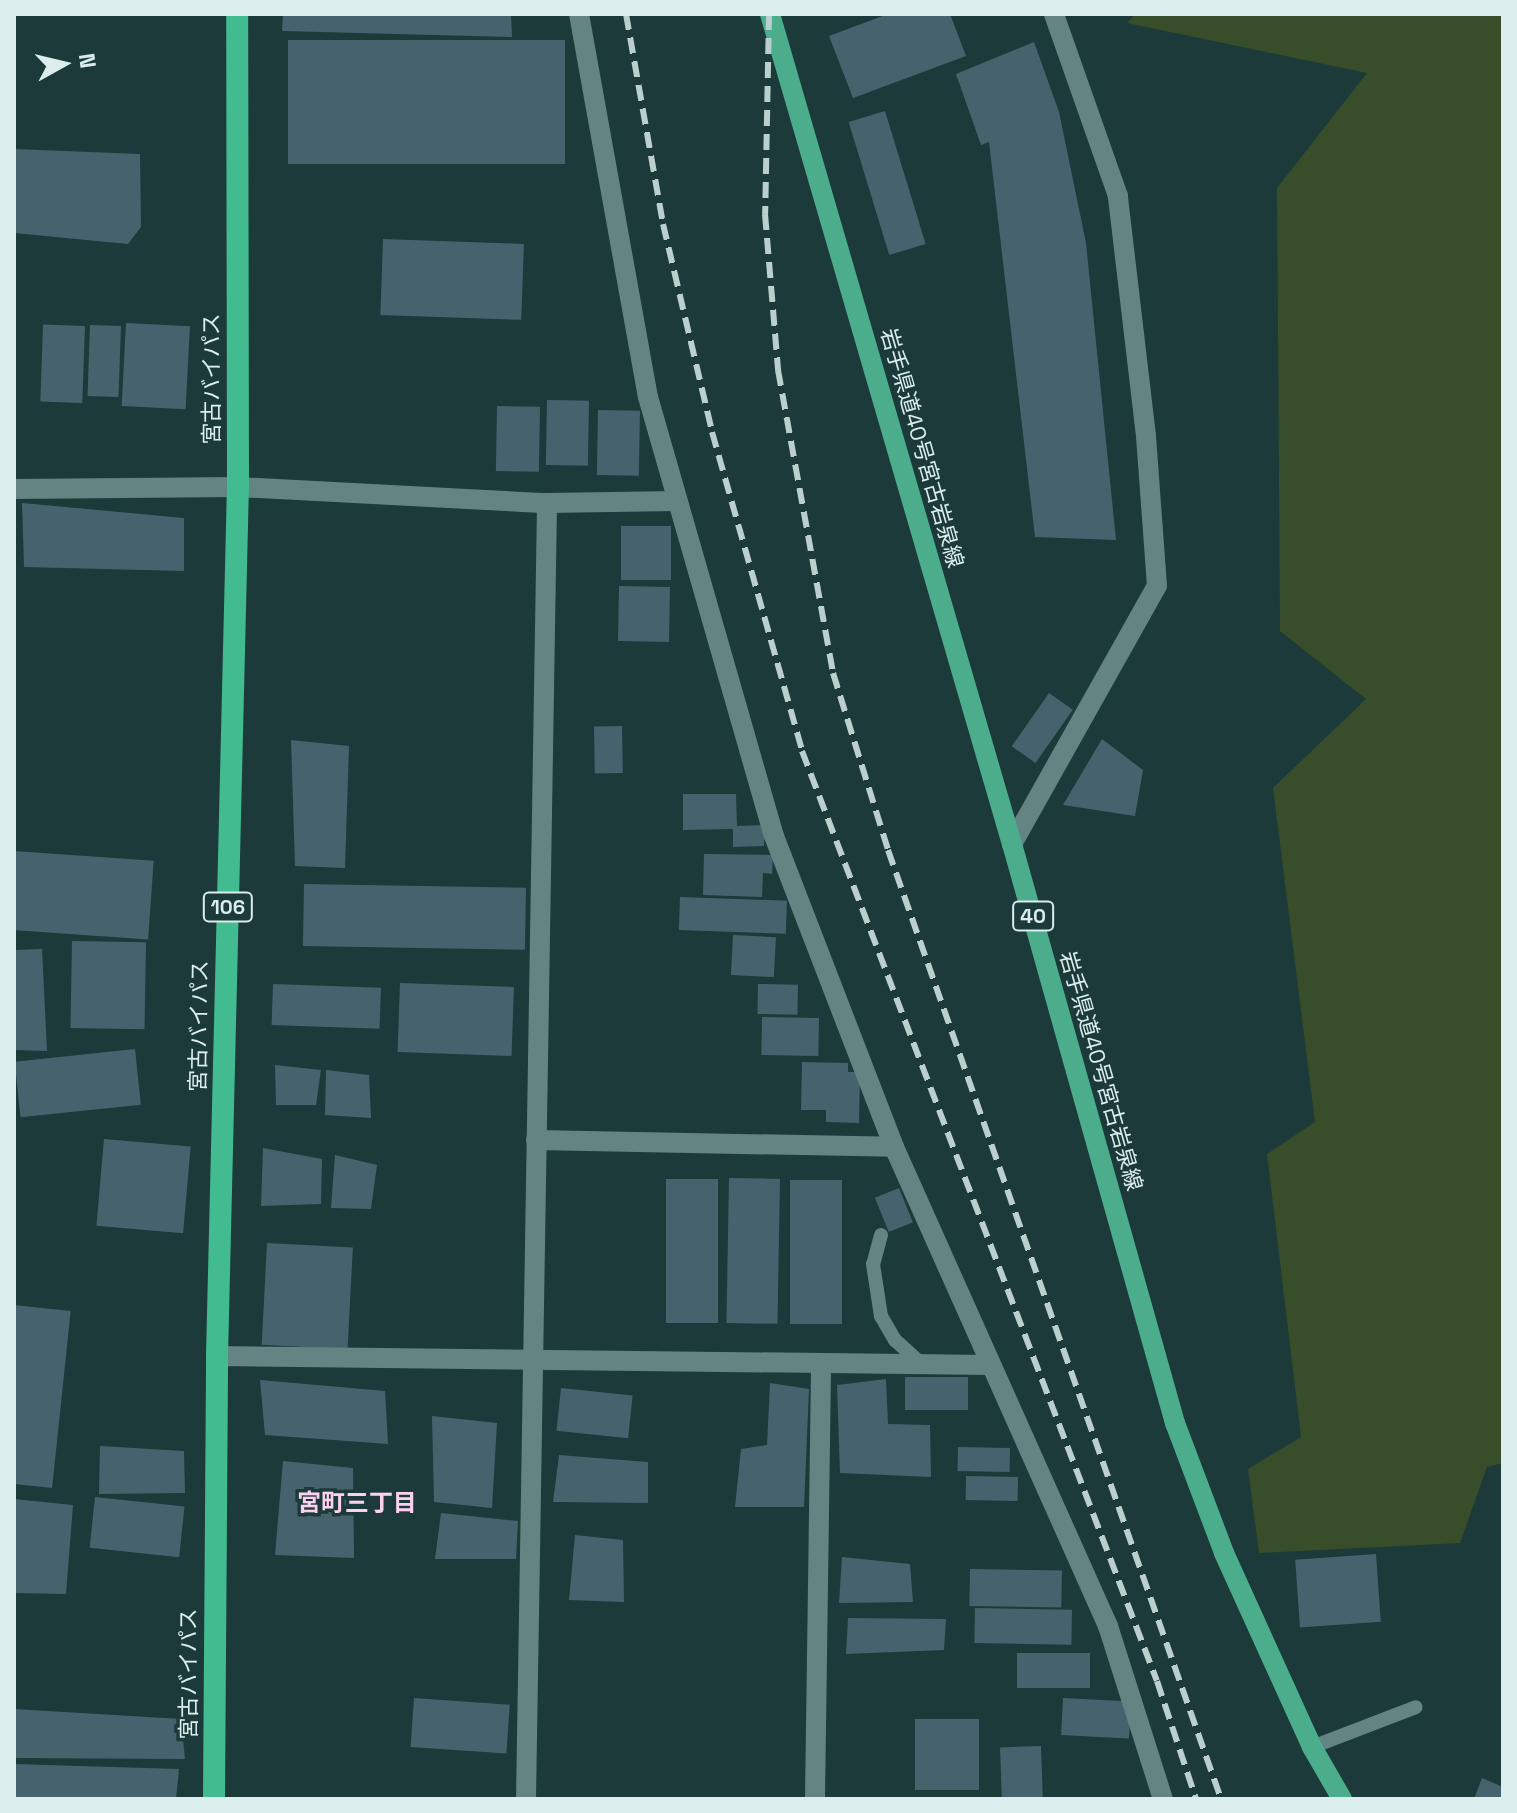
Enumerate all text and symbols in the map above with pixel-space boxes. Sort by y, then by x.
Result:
north arrow [24,24,104,104]
text: N [73,51,103,70]
street label: 宮古バイパス [199,313,225,445]
street label: 岩手県道40号宮古岩泉線 [875,325,969,571]
road number: 106 [202,891,254,923]
road number: 40 [1011,900,1055,932]
street label: 岩手県道40号宮古岩泉線 [1054,948,1148,1194]
street label: 宮古バイパス [185,960,213,1092]
district label: 宮町三丁目 [297,1489,417,1517]
street label: 宮古バイパス [176,1608,202,1740]

